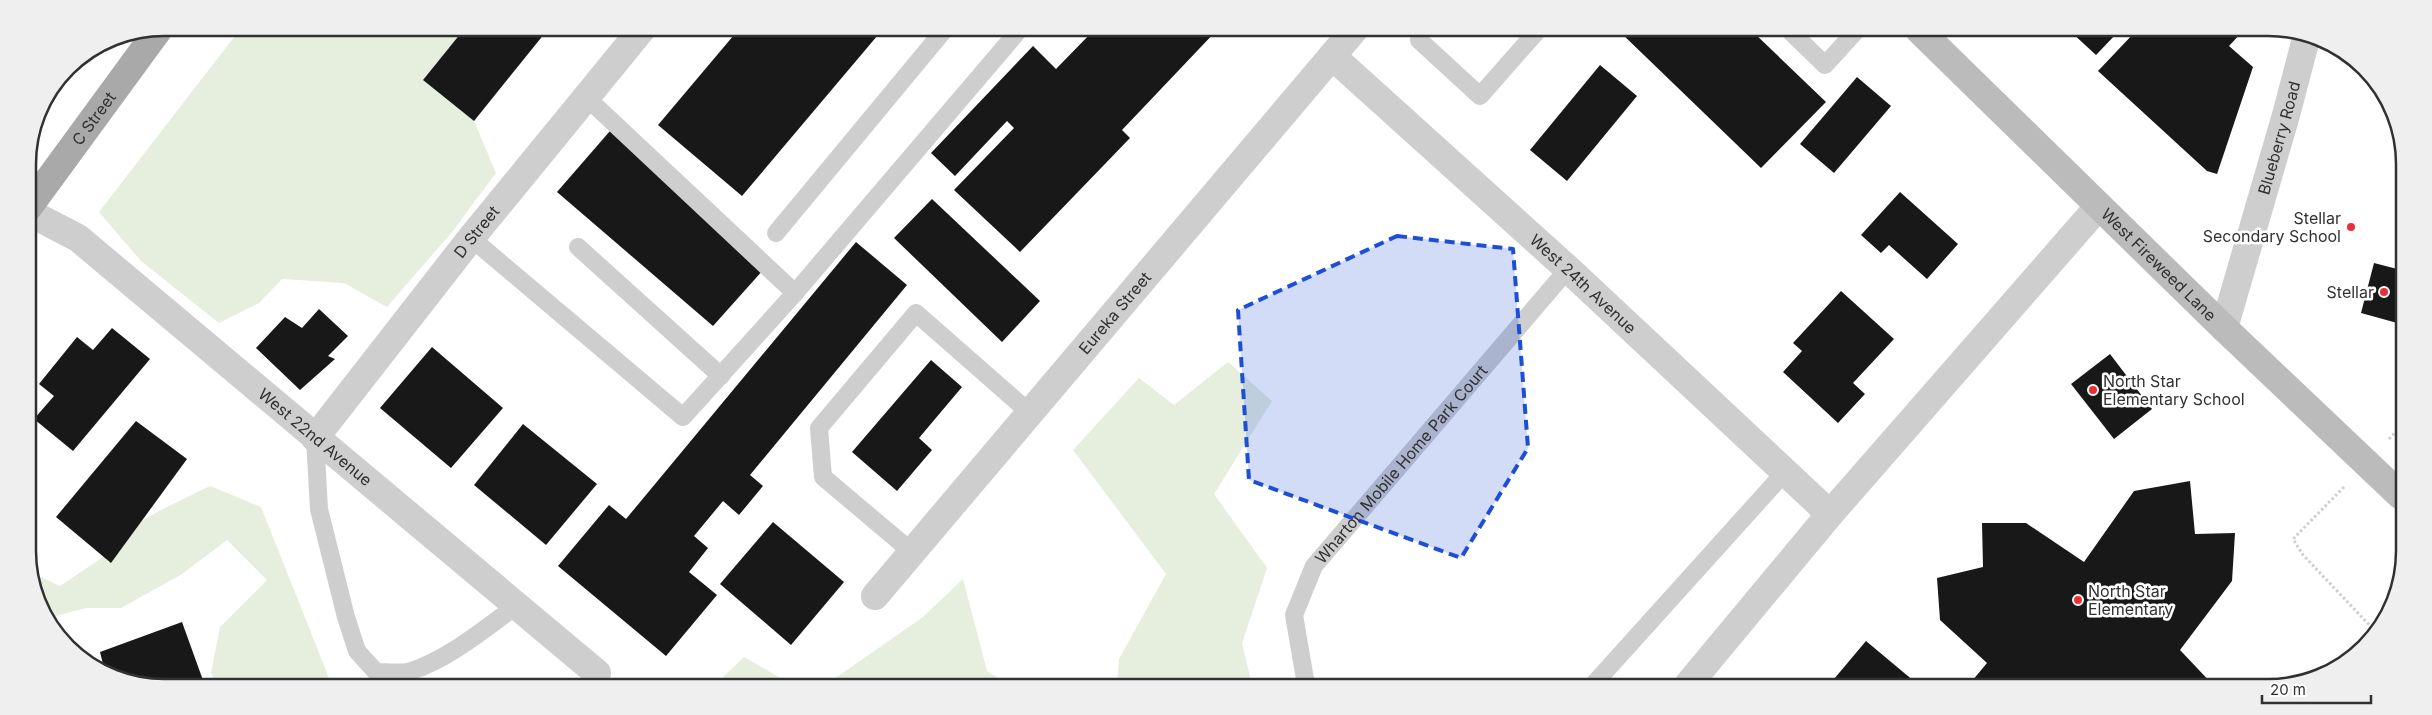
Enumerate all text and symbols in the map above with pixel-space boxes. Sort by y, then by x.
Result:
street label: Blueberry Road [2253,79,2304,197]
street label: C Street [67,88,120,149]
street label: D Street [449,202,503,262]
street label: West Fireweed Lane [2097,204,2221,325]
place label: Stellar Secondary School [2203,208,2341,246]
marker: Stellar Secondary School [2345,221,2357,233]
street label: West 24th Avenue [1526,230,1641,338]
street label: Eureka Street [1074,268,1155,358]
place label: Stellar [2327,282,2374,302]
marker: Stellar [2378,286,2390,298]
street label: Wharton Mobile Home Park Court [1311,361,1492,567]
place label: North Star Elementary School [2103,371,2245,409]
street label: West 22nd Avenue [254,384,376,490]
marker: North Star Elementary School [2087,384,2099,396]
place label: North Star Elementary [2088,581,2173,619]
marker: North Star Elementary [2072,594,2084,606]
scale bar [2262,672,2371,704]
text: 20 m [2270,680,2306,699]

